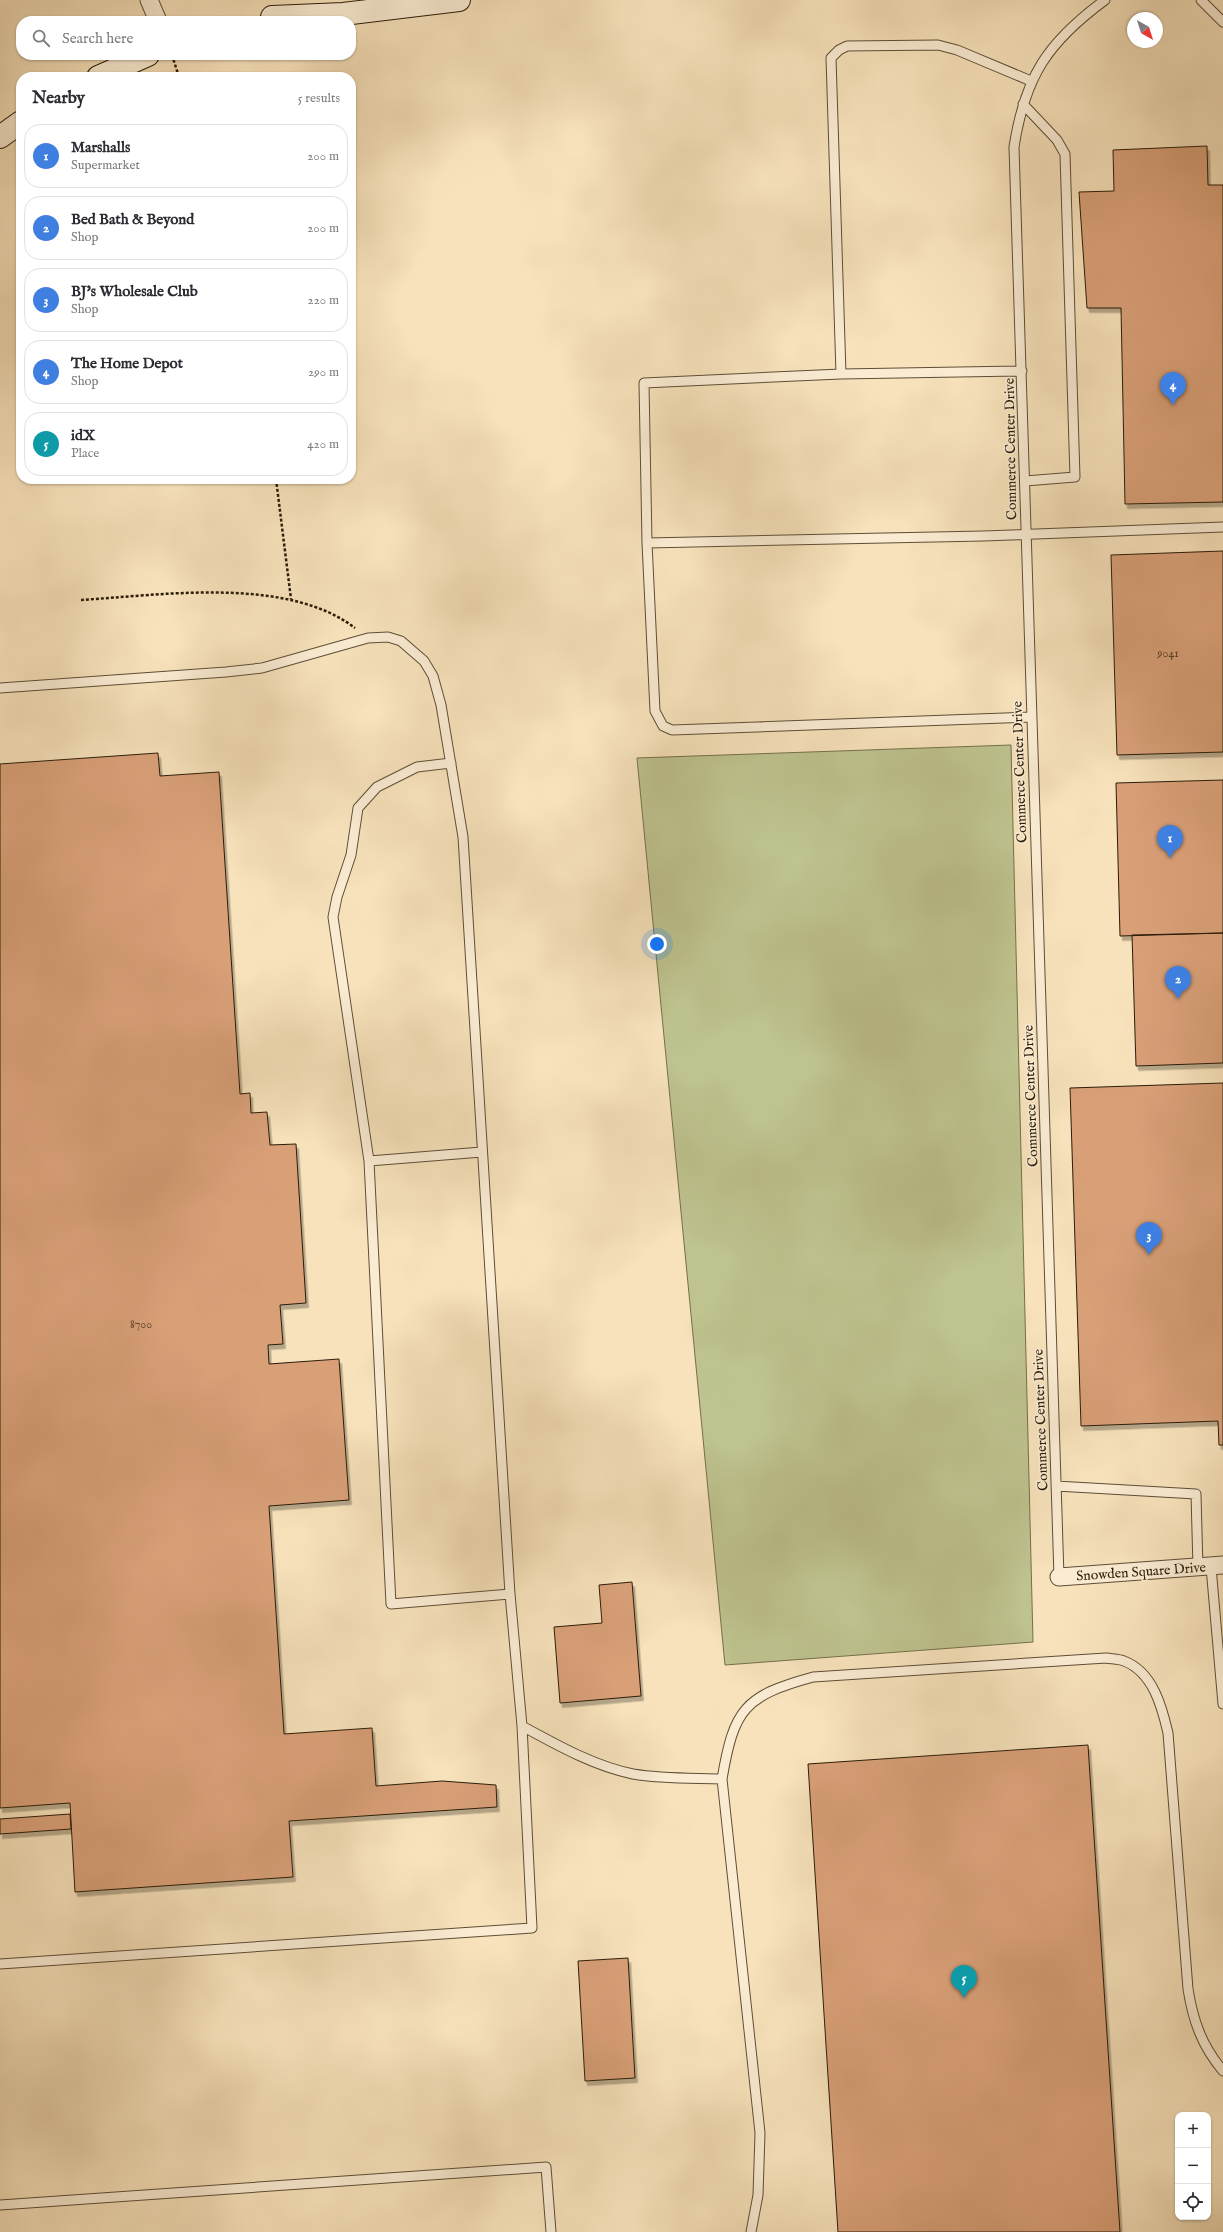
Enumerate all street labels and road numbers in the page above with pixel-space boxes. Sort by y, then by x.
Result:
street label: Commerce Center Drive [1001,377,1021,520]
street label: Commerce Center Drive [1009,700,1031,843]
street label: Commerce Center Drive [1020,1024,1042,1167]
street label: Commerce Center Drive [1030,1348,1052,1491]
street label: Snowden Square Drive [1076,1558,1207,1586]

